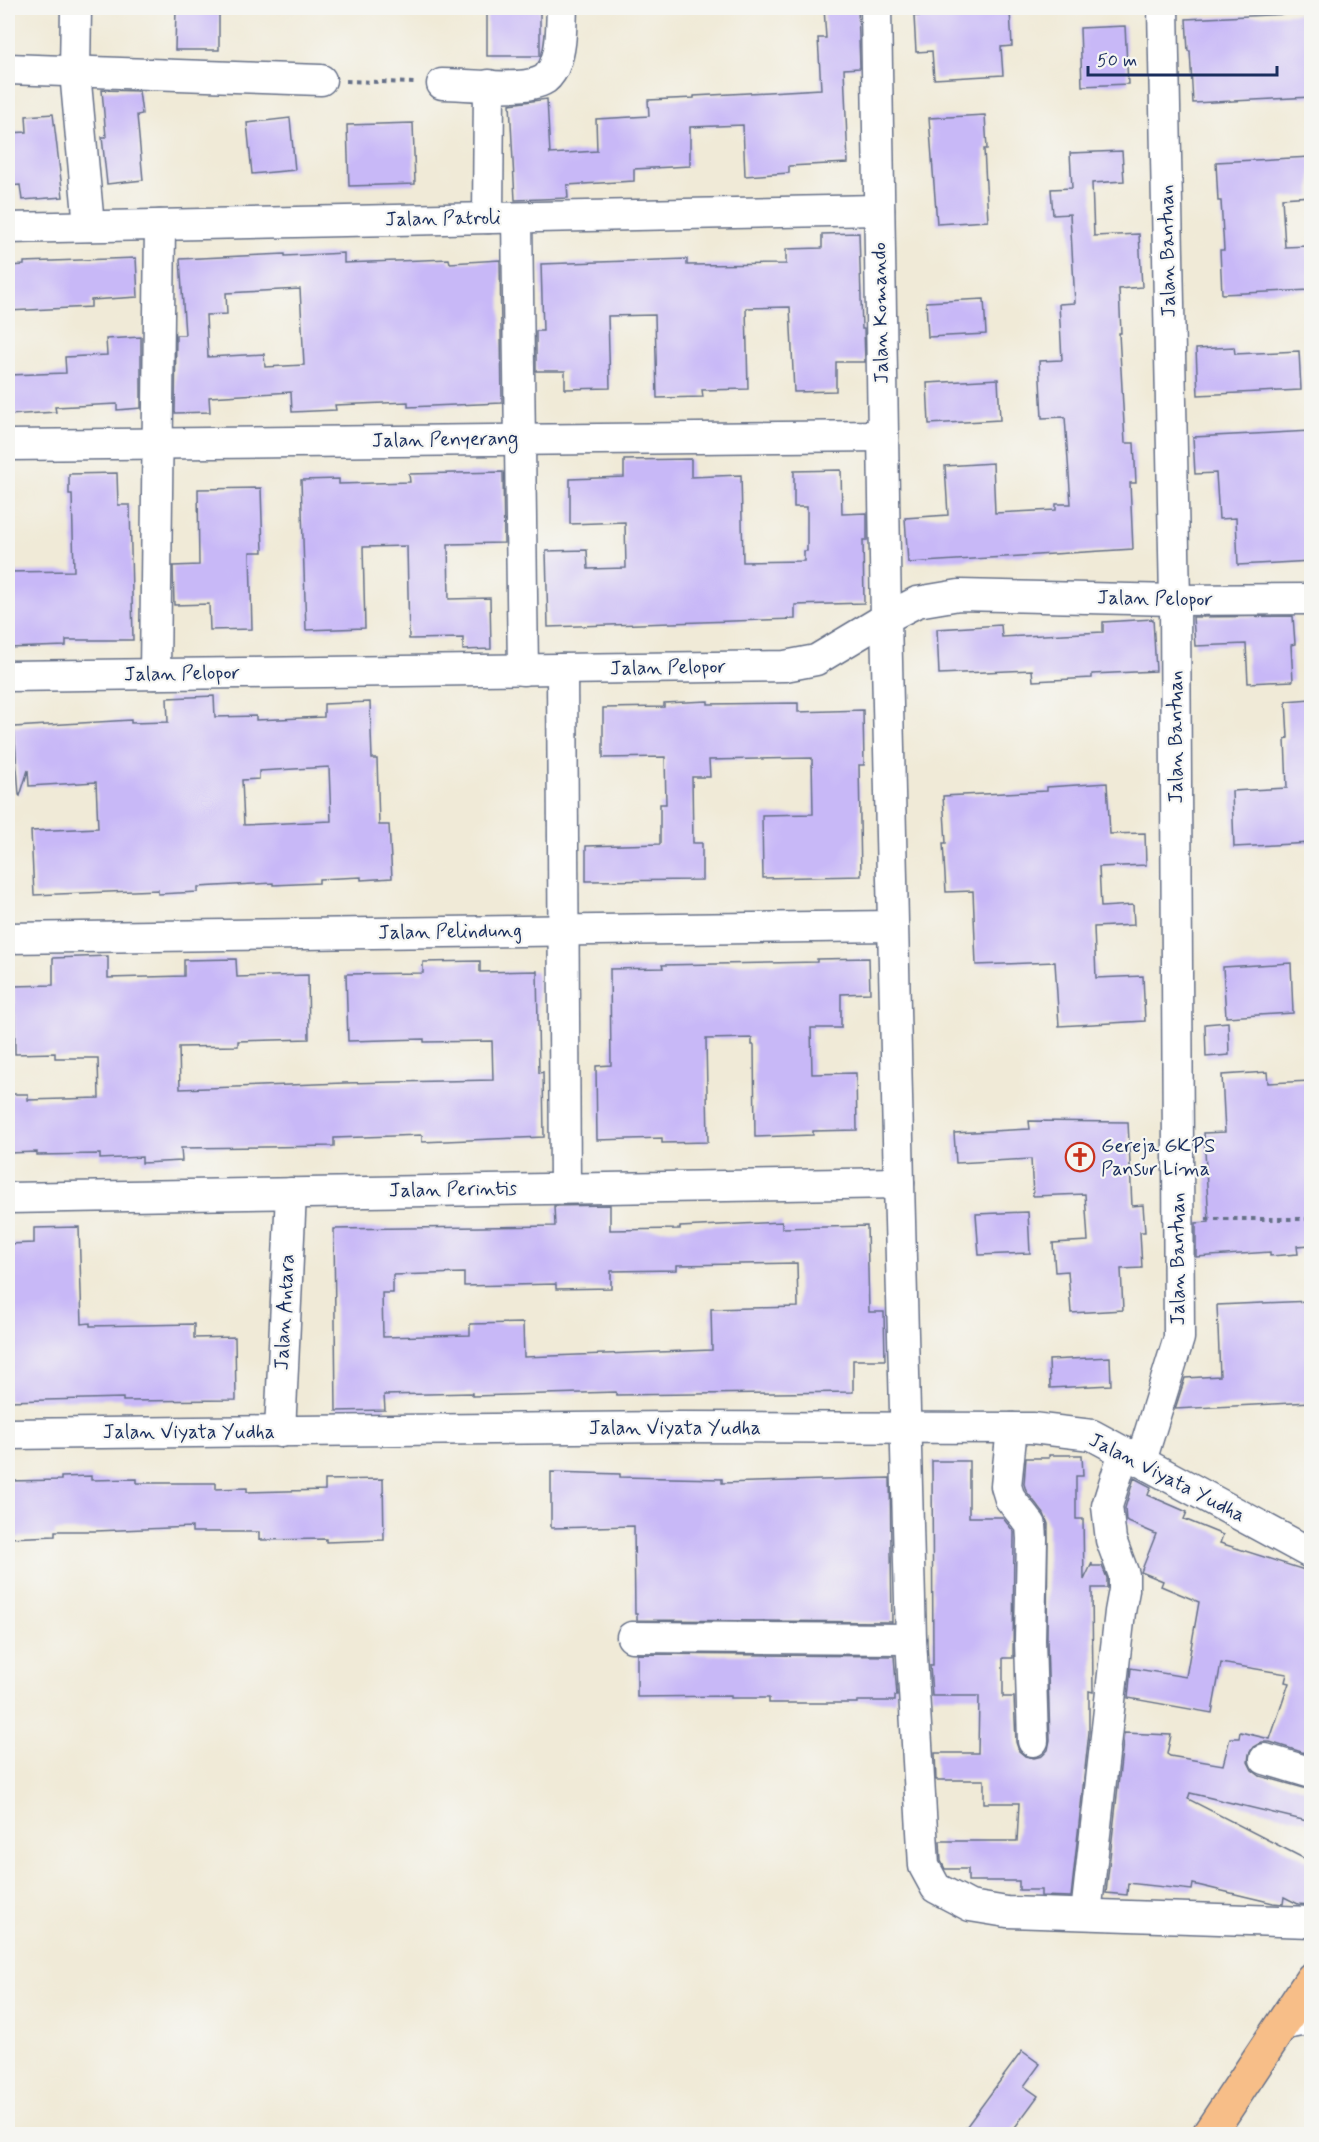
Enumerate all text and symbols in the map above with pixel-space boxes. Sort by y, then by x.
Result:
scale bar [1088,39,1277,77]
text: 50 m [1097,49,1137,73]
street label: Jalan Bantuan [1153,184,1183,318]
street label: Jalan Patroli [385,204,501,234]
street label: Jalan Komando [866,242,896,384]
street label: Jalan Penyerang [372,425,518,456]
street label: Jalan Pelopor [1097,584,1213,614]
street label: Jalan Pelopor [610,653,726,683]
street label: Jalan Pelopor [124,659,240,689]
street label: Jalan Bantuan [1163,670,1190,804]
street label: Jalan Pelindung [378,917,522,947]
place label: Gereja GKPS Pansur Lima [1101,1133,1215,1183]
church icon: Gereja GKPS Pansur Lima [1064,1141,1096,1173]
street label: Jalan Perintis [389,1175,517,1205]
street label: Jalan Bantuan [1165,1192,1192,1326]
street label: Jalan Antara [268,1253,302,1371]
street label: Jalan Viyata Yudha [589,1415,761,1442]
street label: Jalan Viyata Yudha [103,1419,275,1446]
street label: Jalan Viyata Yudha [1084,1427,1250,1529]

